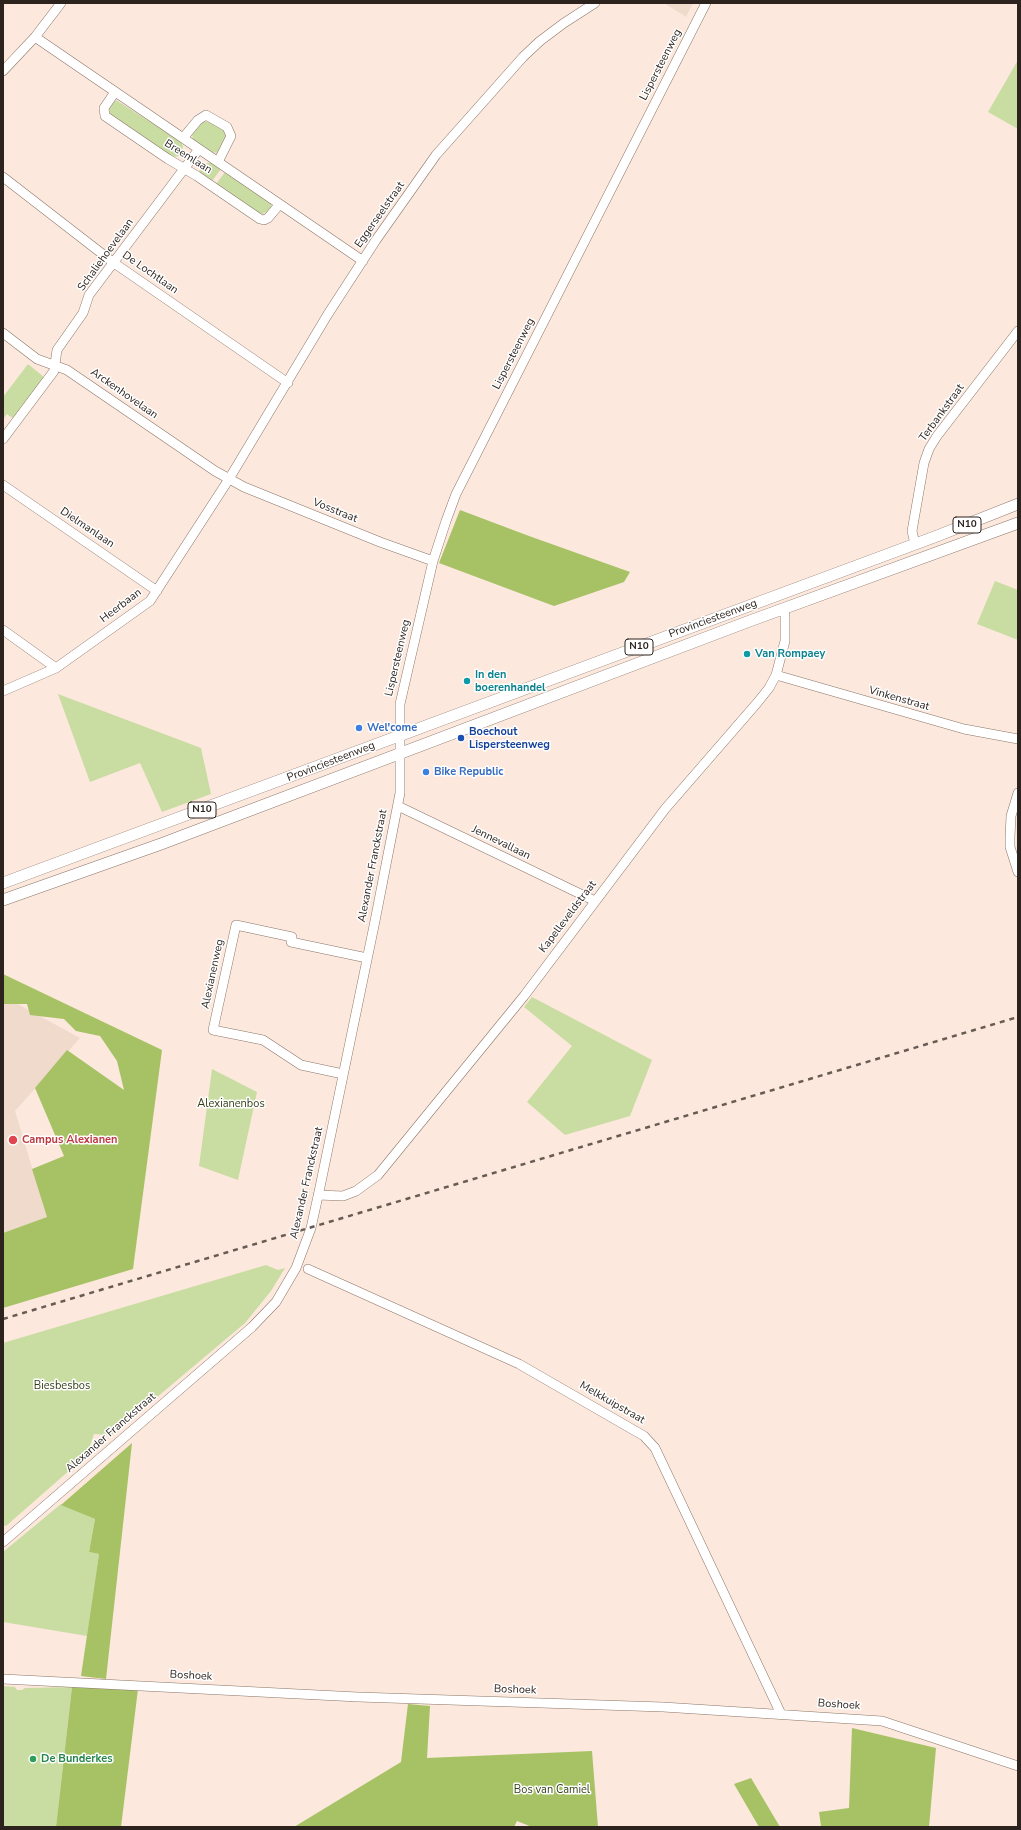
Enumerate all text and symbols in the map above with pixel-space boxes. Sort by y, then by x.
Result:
street label: Lispersteenweg [637,27,685,103]
street label: Breemlaan [162,137,214,177]
street label: Eggerseelstraat [352,179,408,251]
street label: Schaliehoevelaan [75,216,137,294]
street label: De Lochtlaan [119,249,181,297]
street label: Lispersteenweg [490,316,538,392]
street label: Arckenhovelaan [88,366,160,422]
street label: Terbankstraat [917,382,967,444]
street label: Vosstraat [311,496,359,526]
street label: Dielmanlaan [57,505,117,551]
road number: N10 [953,517,981,533]
street label: Heerbaan [98,586,144,626]
street label: Provinciesteenweg [667,597,759,641]
street label: Lispersteenweg [383,618,413,698]
road number: N10 [625,639,653,655]
place label: Van Rompaey [755,647,825,661]
marker: Van Rompaey [742,649,752,659]
place label: In den boerenhandel [475,668,545,694]
marker: In den boerenhandel [462,676,472,686]
street label: Vinkenstraat [867,684,931,714]
place label: Wel'come [367,721,417,735]
marker: Wel'come [354,723,364,733]
place label: Boechout Lispersteenweg [469,725,550,751]
marker: Boechout Lispersteenweg [456,733,466,743]
street label: Provinciesteenweg [285,739,377,785]
place label: Bike Republic [434,765,504,779]
marker: Bike Republic [421,767,431,777]
road number: N10 [188,802,216,818]
street label: Alexander Franckstraat [356,808,390,924]
street label: Jennevallaan [470,823,532,863]
street label: Kapelleveldstraat [537,878,599,956]
street label: Alexianenweg [199,938,227,1010]
park label: Alexianenbos [197,1097,265,1111]
street label: Alexander Franckstraat [288,1126,326,1240]
place label: Campus Alexianen [22,1133,117,1147]
marker: Campus Alexianen [7,1134,19,1146]
park label: Biesbesbos [34,1379,90,1393]
street label: Melkkuipstraat [577,1379,647,1427]
street label: Alexander Franckstraat [63,1390,159,1476]
street label: Boshoek [169,1668,213,1684]
street label: Boshoek [494,1683,536,1697]
street label: Boshoek [817,1697,861,1713]
place label: De Bunderkes [41,1752,113,1766]
marker: De Bunderkes [28,1754,38,1764]
park label: Bos van Camiel [514,1783,590,1797]

